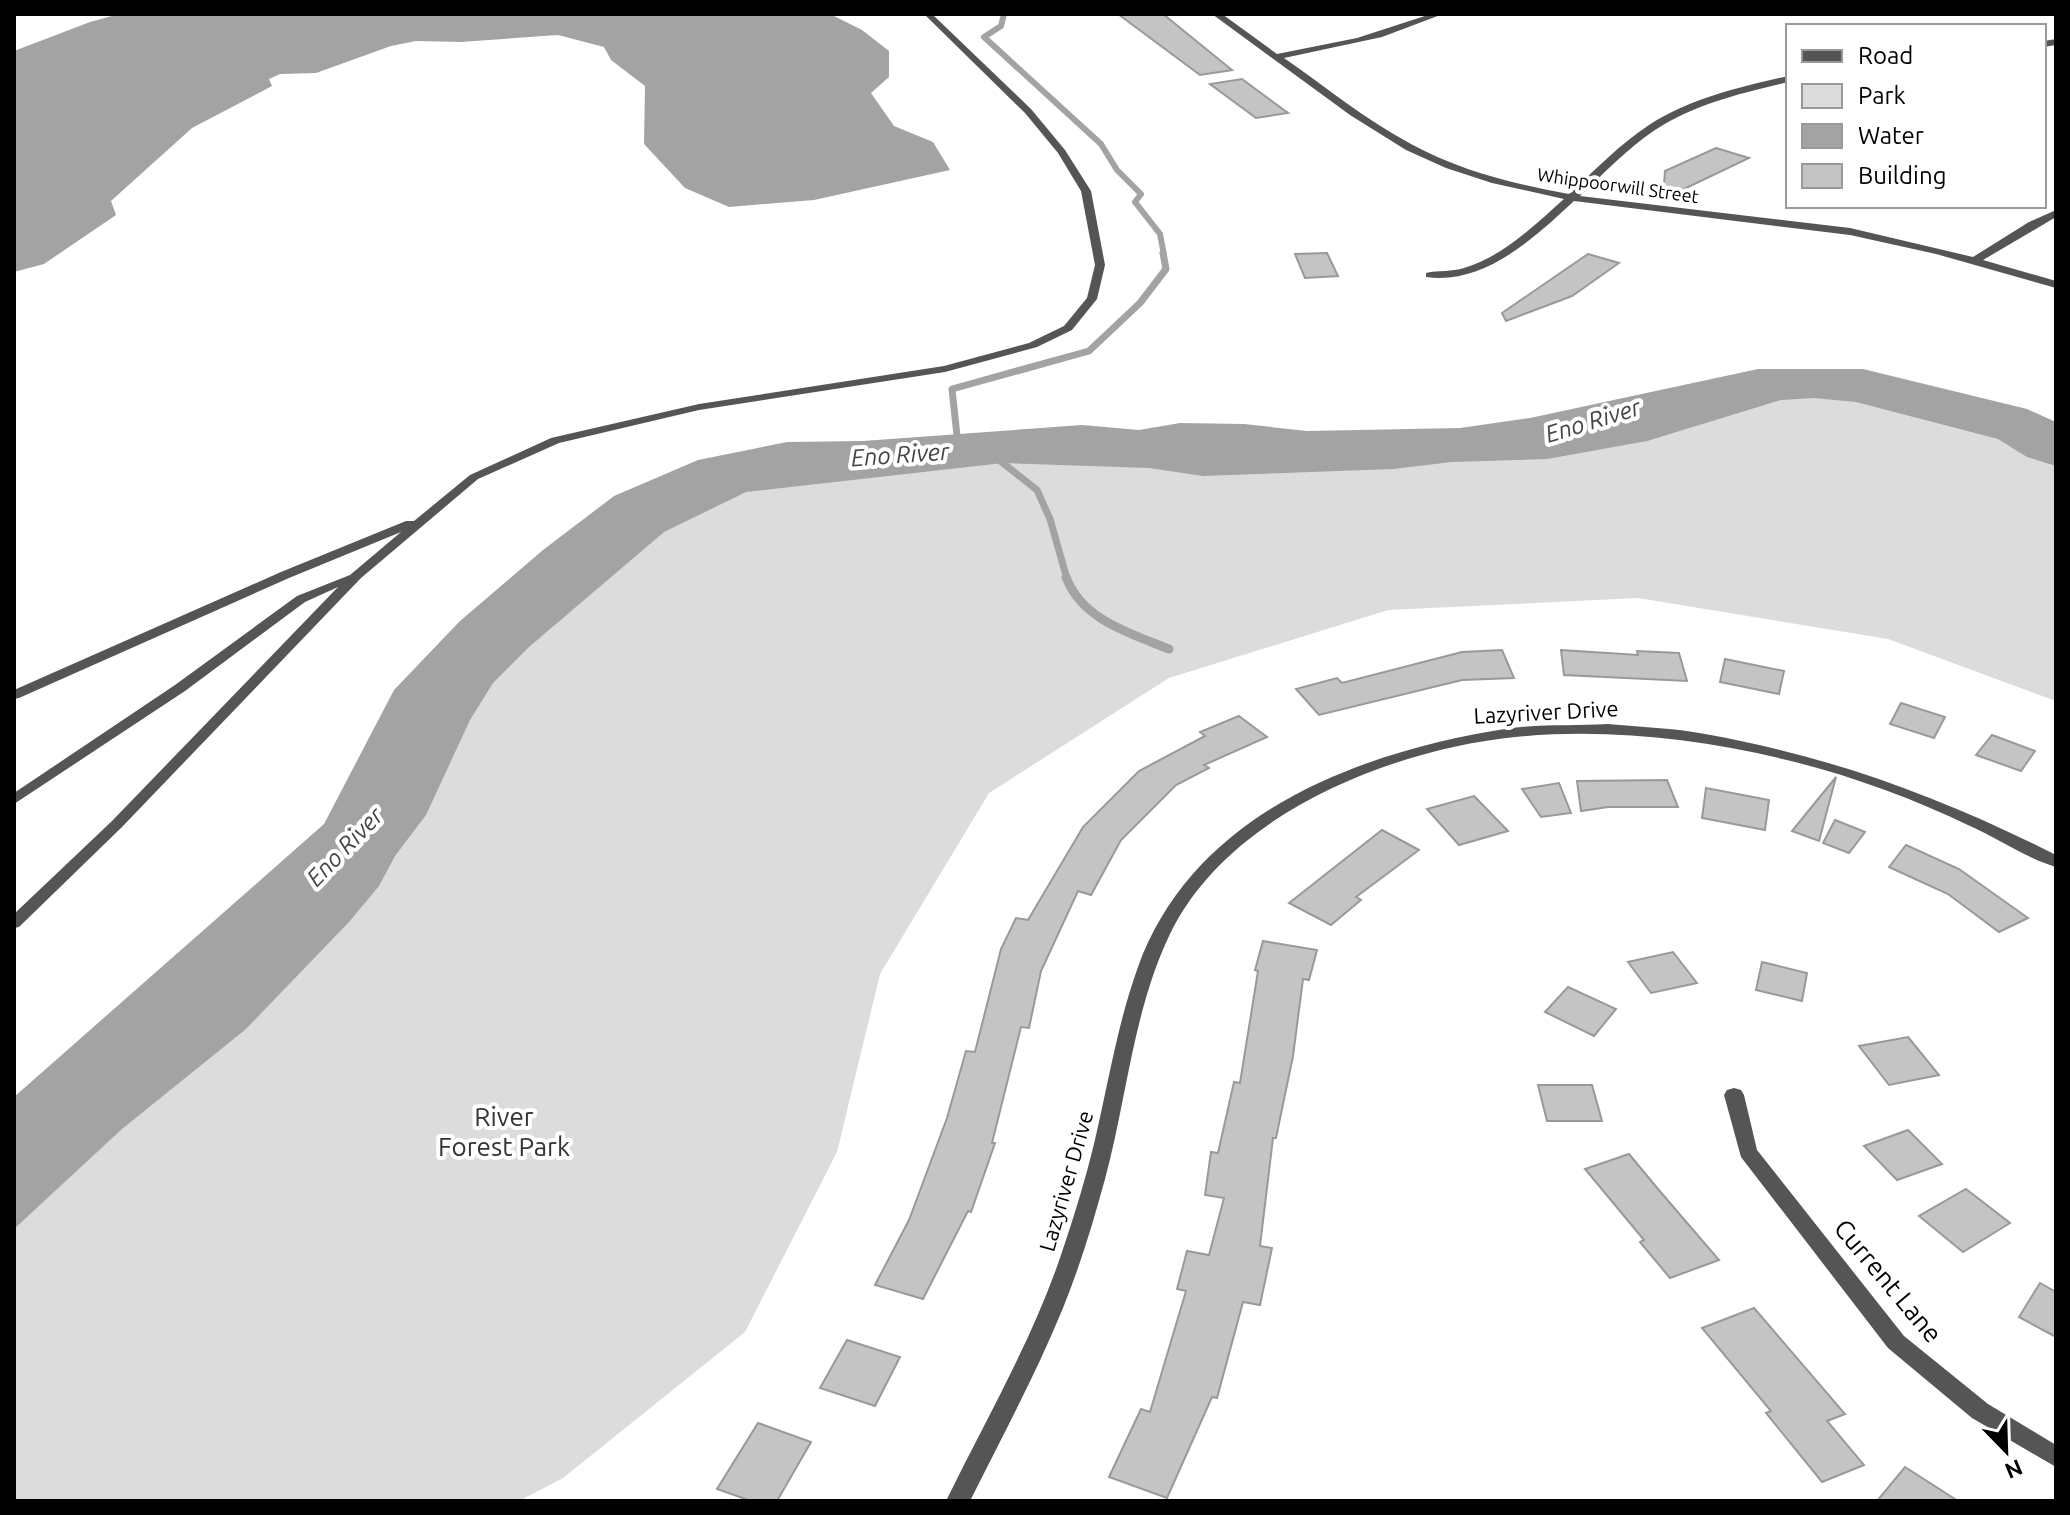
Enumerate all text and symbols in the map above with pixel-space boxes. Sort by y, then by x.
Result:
legend [1786,24,2046,208]
text: Road [1858,42,1913,69]
text: Park [1858,82,1906,109]
text: Water [1858,122,1924,149]
text: Building [1858,162,1946,189]
street label: Whippoorwill Street [1536,164,1700,206]
water label: Eno River [1542,393,1645,448]
water label: Eno River [850,438,951,471]
street label: Lazyriver Drive [1473,695,1619,728]
water label: Eno River [301,801,389,891]
park label: River Forest Park [438,1102,570,1161]
street label: Lazyriver Drive [1033,1108,1098,1254]
street label: Current Lane [1829,1213,1948,1348]
north arrow [1966,1411,2046,1491]
text: N [2002,1455,2026,1485]

